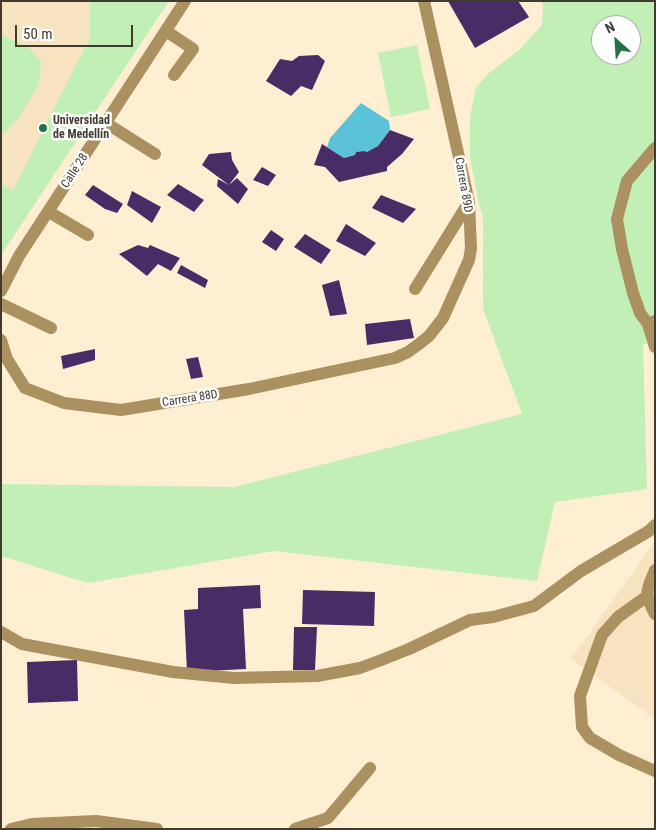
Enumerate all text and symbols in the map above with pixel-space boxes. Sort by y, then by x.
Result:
scale bar [18,15,135,47]
north arrow [591,15,641,65]
text: N [602,18,617,36]
text: 50 m [23,25,53,43]
place label: Universidad de Medellín [53,114,110,142]
marker: Universidad de Medellín [37,122,49,134]
street label: Calle 28 [59,151,91,191]
street label: Carrera 89D [451,156,475,214]
street label: Carrera 88D [161,388,219,410]

